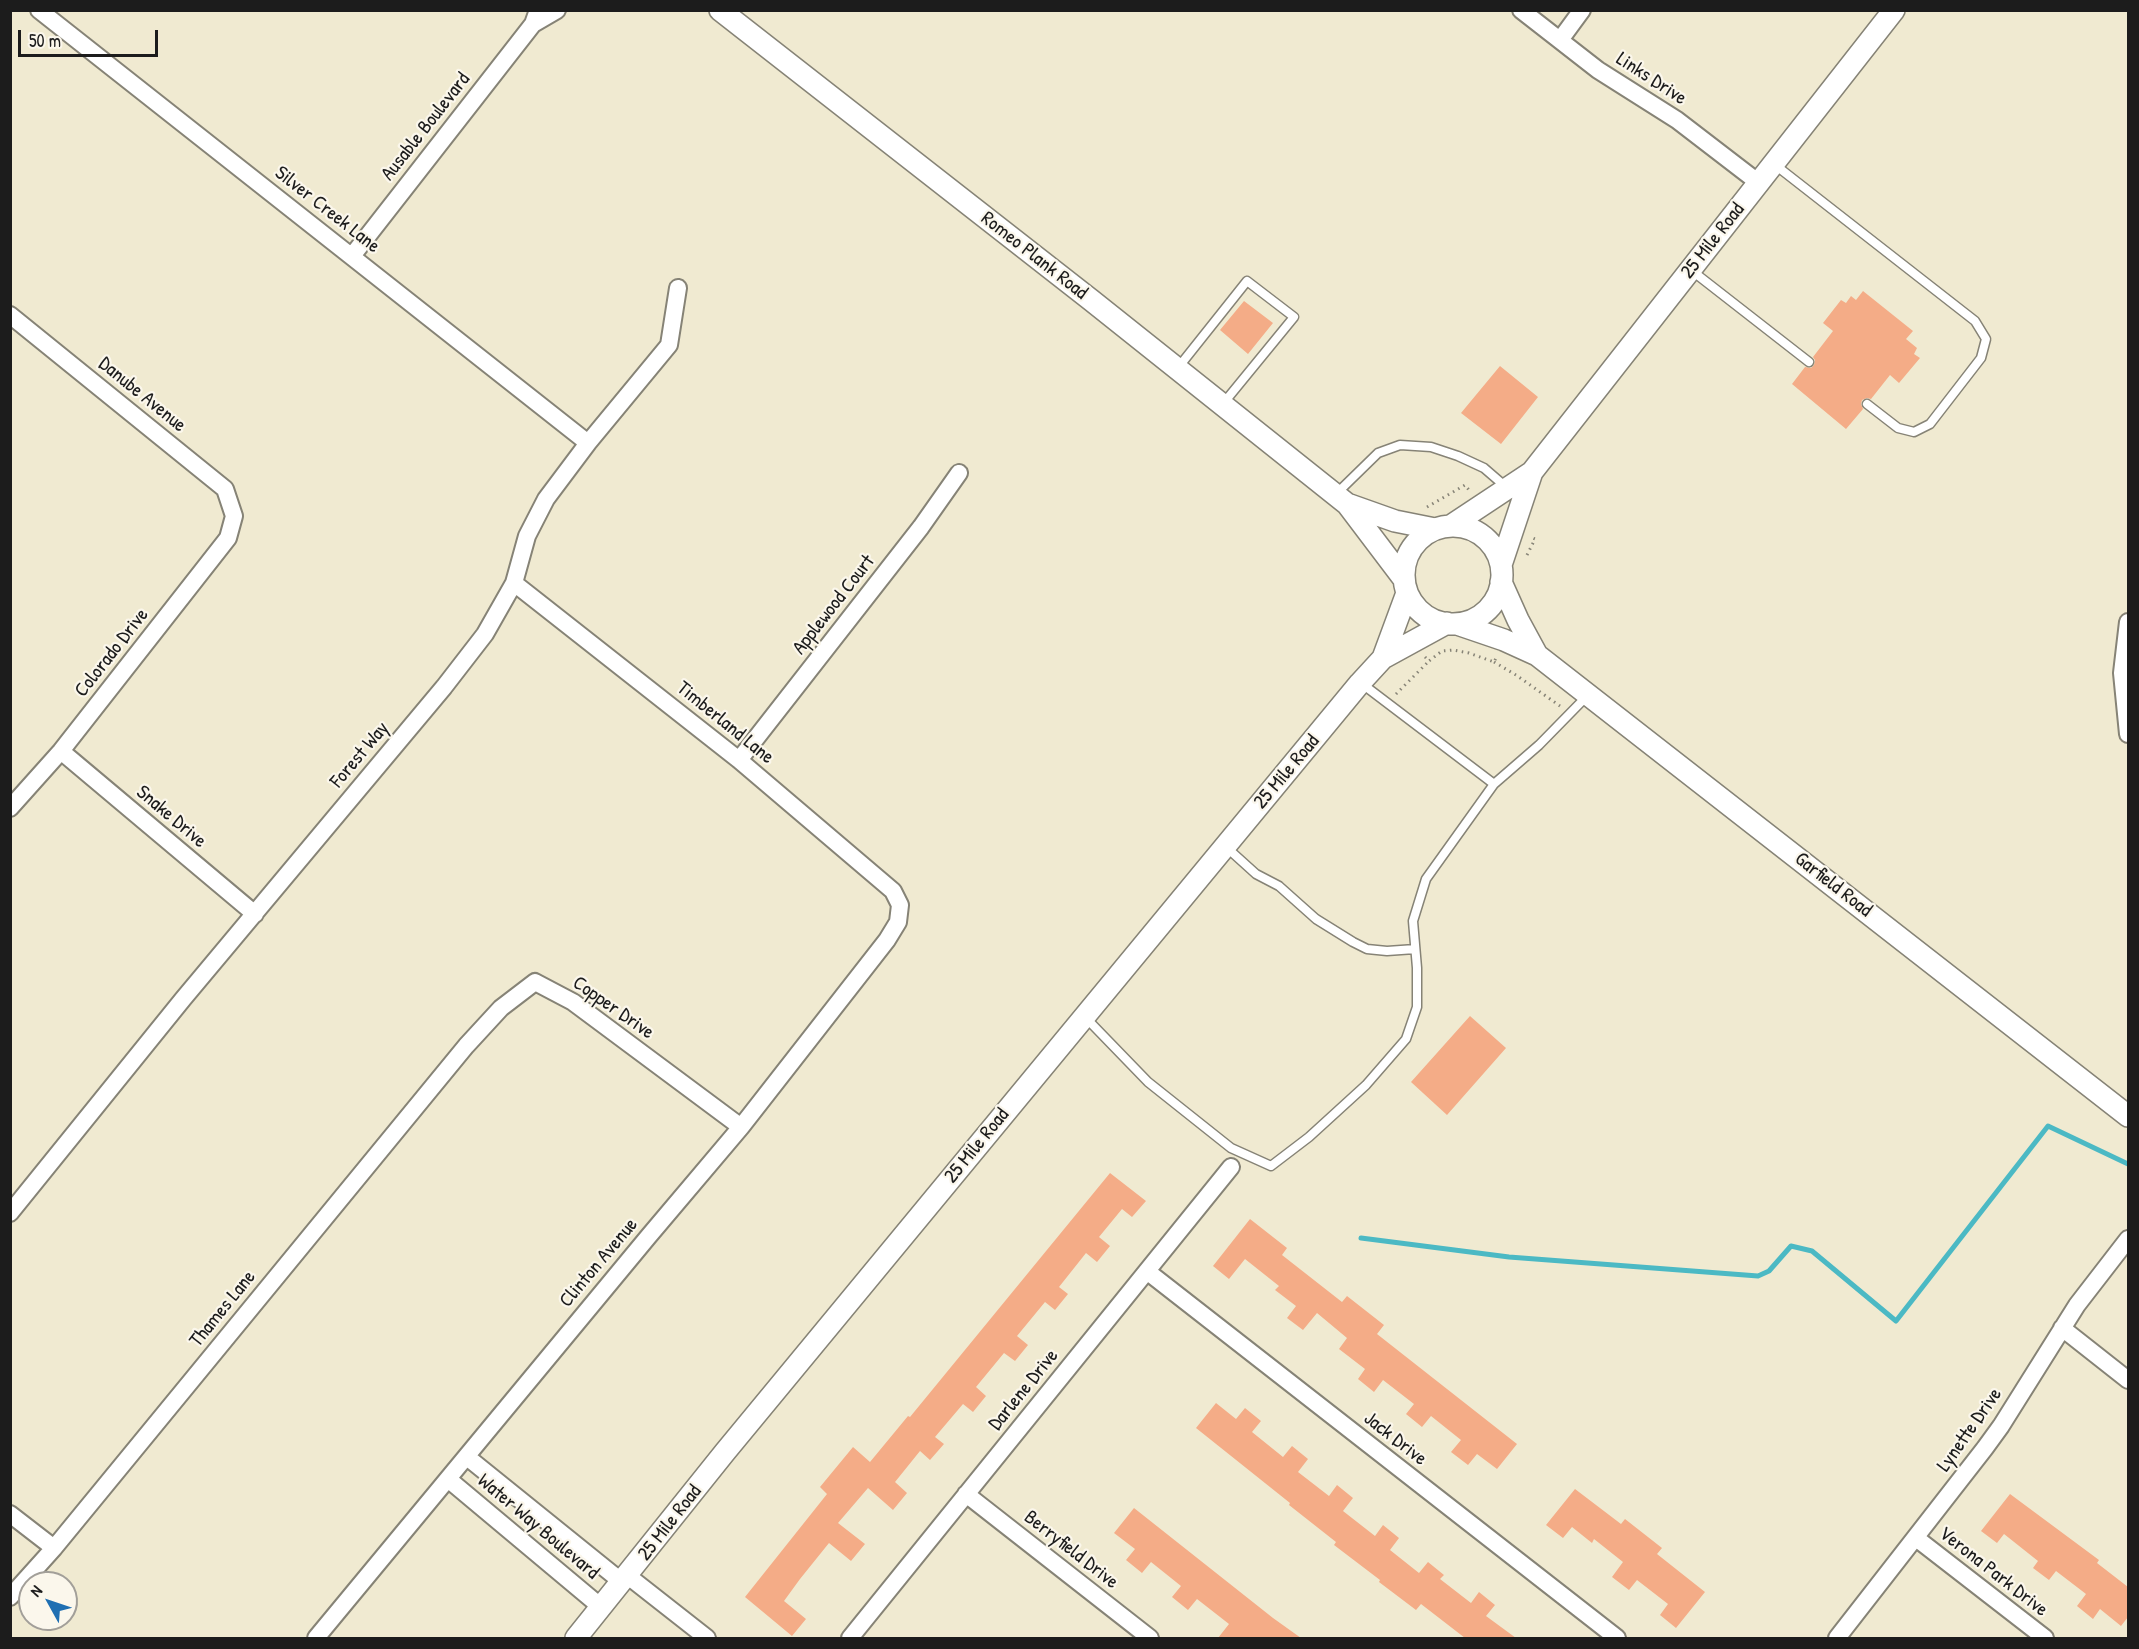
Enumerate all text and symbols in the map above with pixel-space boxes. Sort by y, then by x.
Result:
scale bar [21,18,160,56]
text: 50 m [29,28,61,53]
street label: Links Drive [1611,47,1691,111]
street label: Ausable Boulevard [376,68,476,186]
street label: Silver Creek Lane [270,161,384,259]
street label: 25 Mile Road [1676,198,1750,284]
street label: Romeo Plank Road [976,207,1092,305]
street label: Danube Avenue [93,352,191,438]
street label: Applewood Court [788,551,880,659]
street label: Colorado Drive [70,604,154,702]
street label: Timberland Lane [672,676,778,770]
street label: Forest Way [325,717,395,793]
street label: 25 Mile Road [1249,730,1325,814]
street label: Snake Drive [131,781,211,853]
street label: Garfield Road [1790,847,1876,923]
street label: Copper Drive [568,971,658,1045]
street label: 25 Mile Road [940,1104,1014,1188]
street label: Clinton Avenue [555,1213,643,1313]
street label: Thames Lane [185,1266,261,1352]
street label: Darlene Drive [984,1345,1064,1435]
street label: Lynette Drive [1932,1383,2008,1477]
street label: Jack Drive [1359,1407,1431,1471]
street label: Water Way Boulevard [472,1469,604,1585]
street label: 25 Mile Road [633,1480,707,1566]
street label: Berryfield Drive [1019,1506,1123,1594]
street label: Verona Park Drive [1934,1522,2052,1622]
north arrow [18,1571,78,1631]
text: N [25,1580,47,1601]

